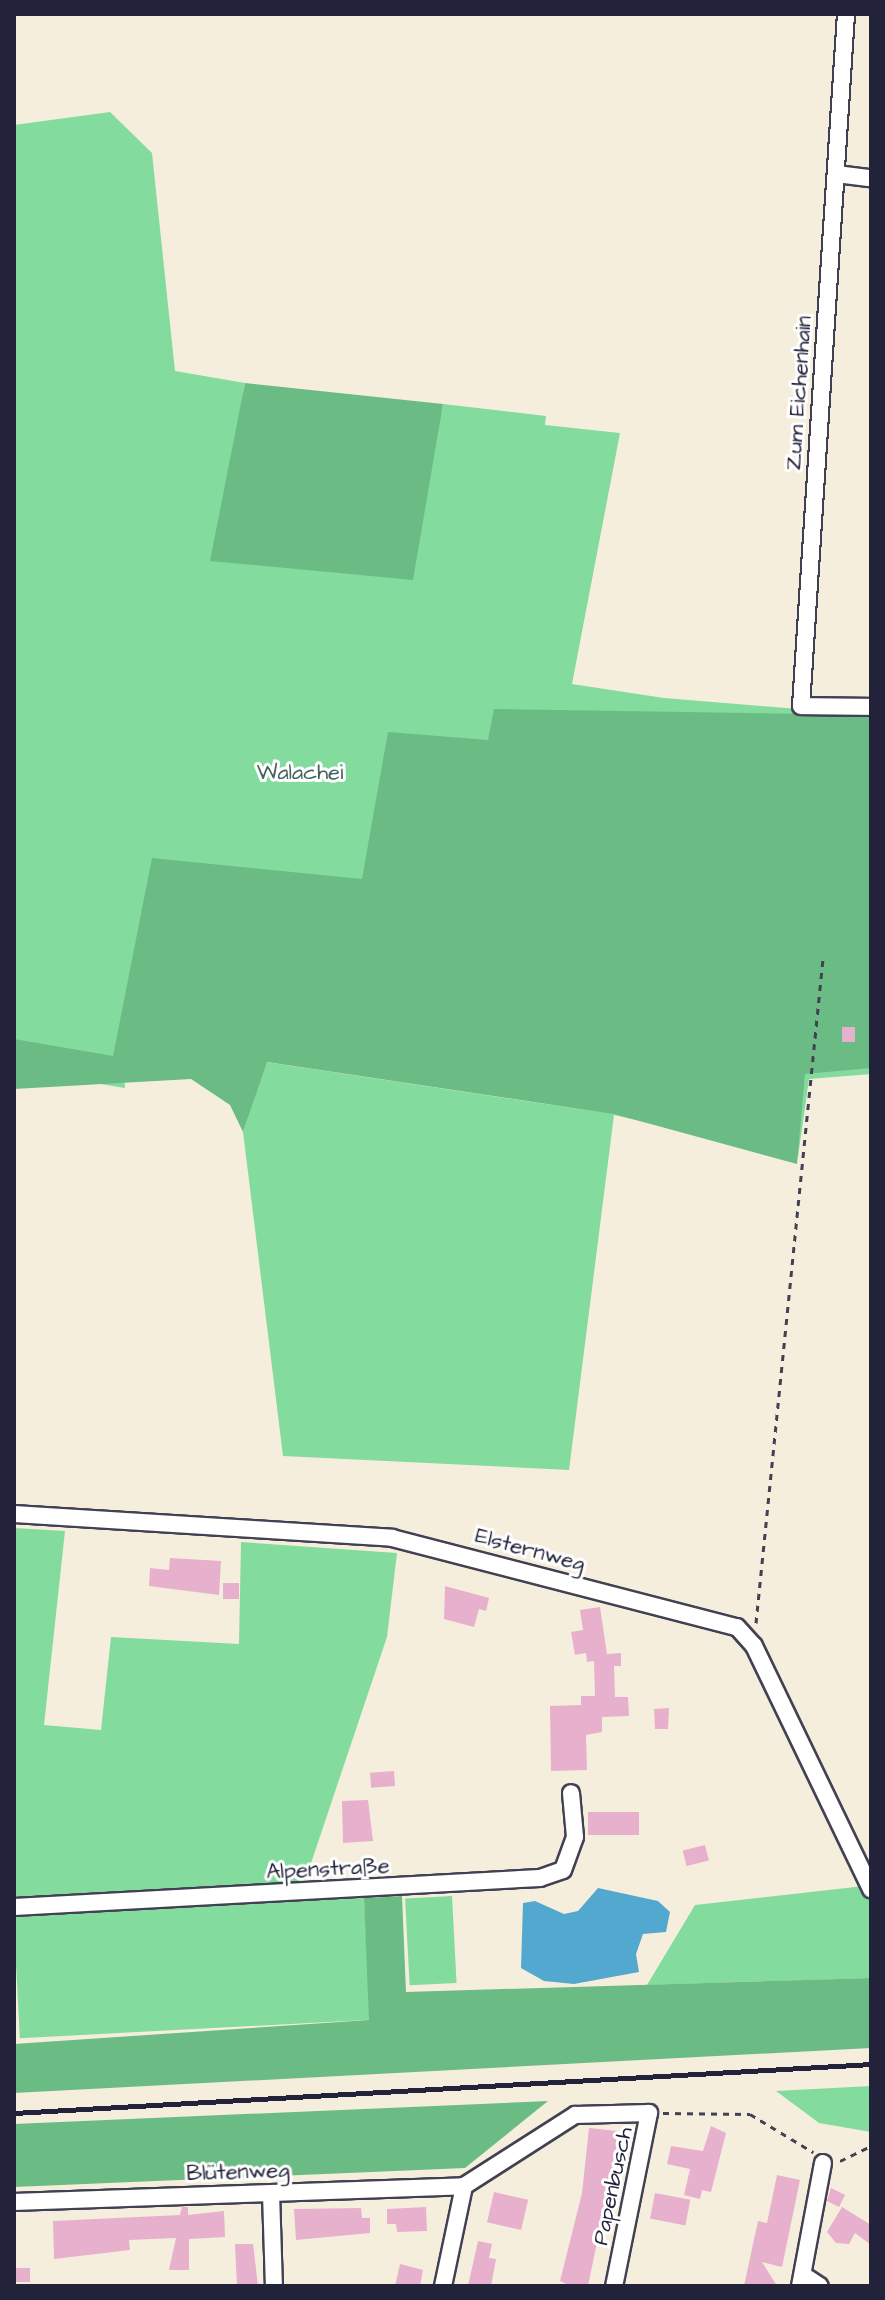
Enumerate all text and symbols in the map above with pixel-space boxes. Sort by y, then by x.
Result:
street label: Zum Eichenhain [780,315,818,471]
park label: Walachei [257,760,343,786]
street label: Elsternweg [472,1523,588,1577]
street label: Alpenstraße [266,1853,390,1885]
street label: Papenbusch [588,2125,638,2247]
street label: Blütenweg [186,2157,290,2187]

